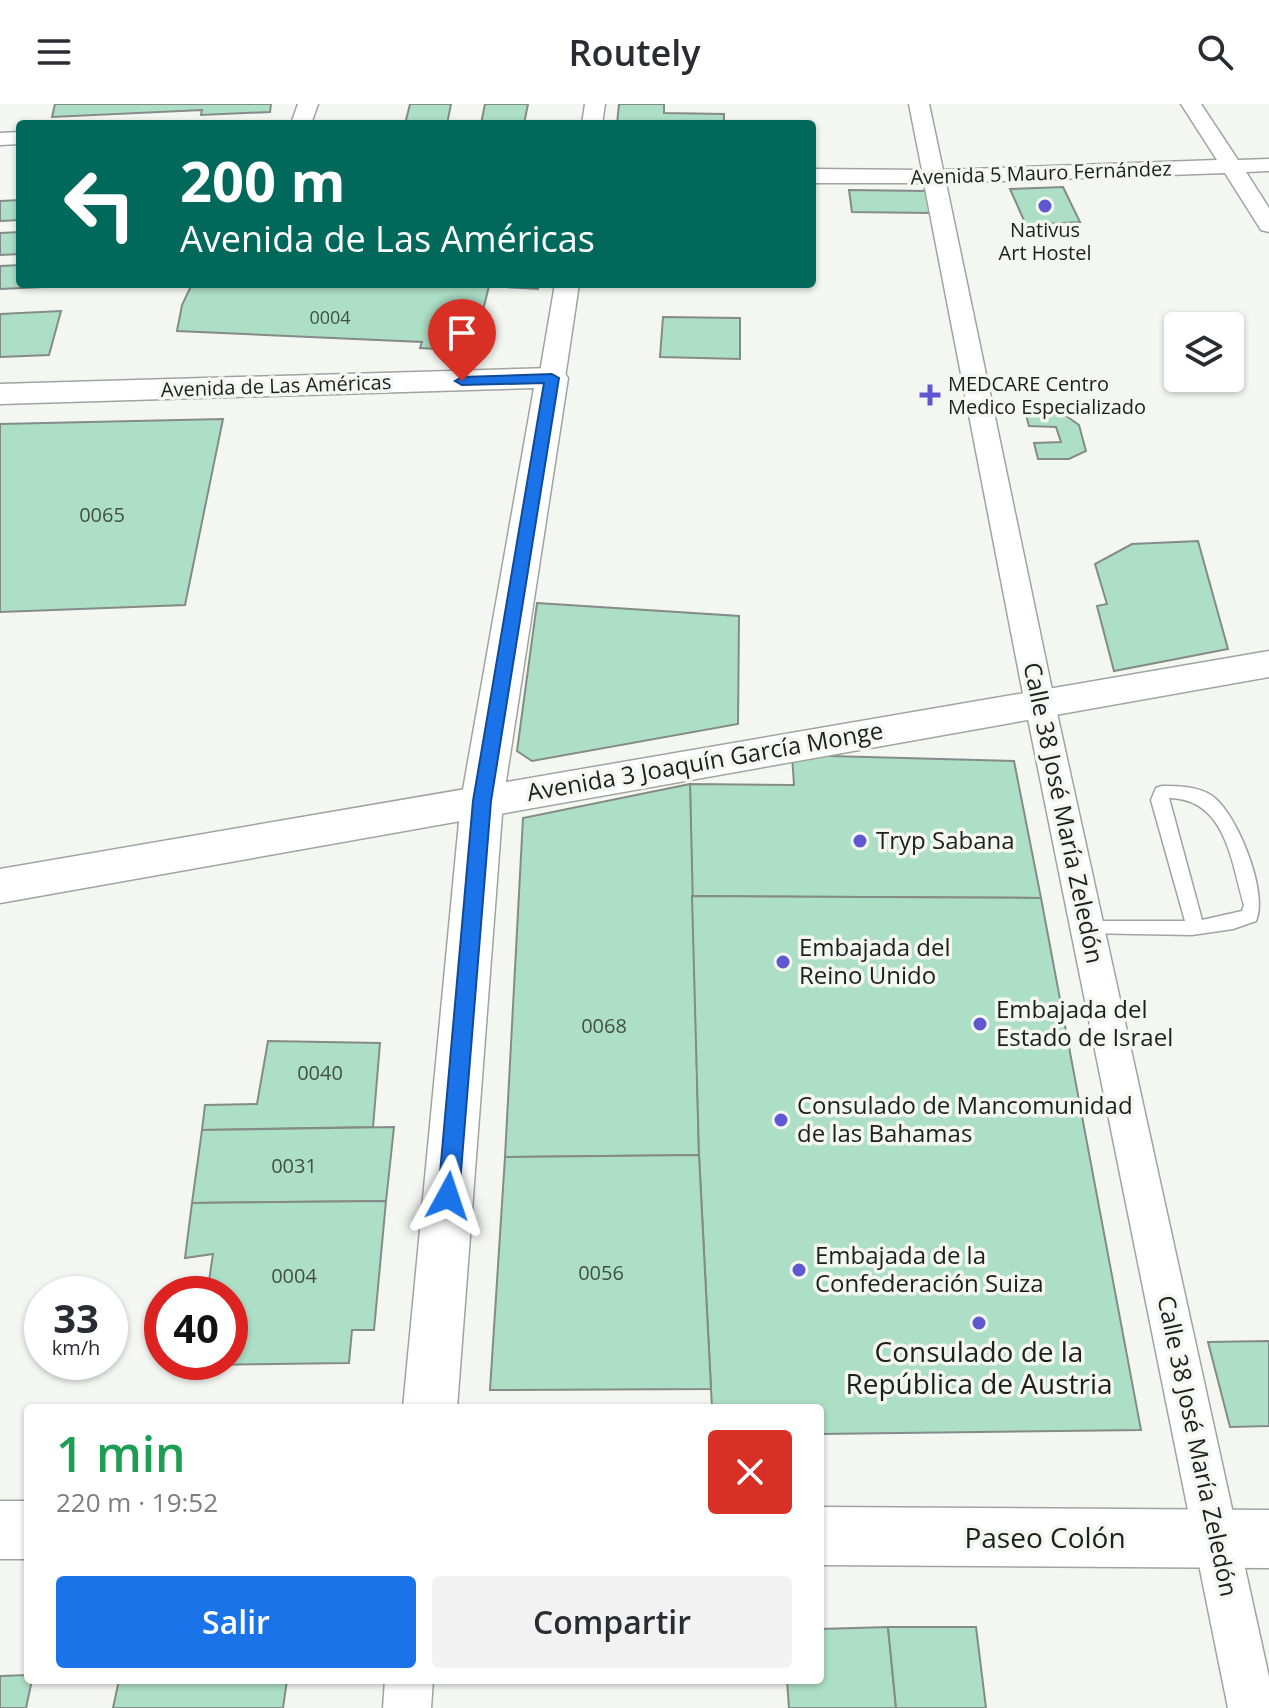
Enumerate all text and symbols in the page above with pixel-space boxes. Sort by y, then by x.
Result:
text: Routely [568,28,701,77]
icon: menu [32,30,76,74]
icon: search [1193,30,1237,74]
text: 200 m [180,142,346,218]
icon: left [48,152,152,256]
street label: Avenida 5 Mauro Fernández [910,154,1172,191]
marker: Nativus Art Hostel [1036,197,1054,215]
text: Avenida de Las Américas [180,214,595,263]
place label: Nativus Art Hostel [999,216,1091,266]
pin [428,299,496,381]
house number: 0004 [309,305,351,329]
icon: arrive [440,311,484,355]
map controls [1164,312,1244,392]
button: layers [1164,312,1244,392]
street label: Avenida de Las Américas [160,368,392,403]
place label: MEDCARE Centro Medico Especializado [948,370,1146,420]
marker: MEDCARE Centro Medico Especializado [919,384,941,406]
house number: 0065 [79,501,125,528]
street label: Calle 38 José María Zeledón [1016,659,1113,966]
street label: Avenida 3 Joaquín García Monge [524,713,885,808]
place label: Tryp Sabana [876,823,1015,856]
marker: Tryp Sabana [851,832,869,850]
place label: Embajada del Reino Unido [799,930,950,991]
marker: Embajada del Reino Unido [774,953,792,971]
place label: Embajada del Estado de Israel [996,992,1173,1053]
house number: 0068 [581,1012,627,1039]
marker: Embajada del Estado de Israel [971,1015,989,1033]
house number: 0040 [297,1059,343,1086]
place label: Consulado de Mancomunidad de las Bahamas [797,1088,1133,1149]
marker: Consulado de Mancomunidad de las Bahamas [772,1111,790,1129]
house number: 0031 [271,1152,317,1179]
position arrow [406,1154,490,1238]
place label: Embajada de la Confederación Suiza [815,1238,1044,1299]
house number: 0056 [578,1259,624,1286]
marker: Embajada de la Confederación Suiza [790,1261,808,1279]
house number: 0004 [271,1262,317,1289]
speed limit sign: 40 [144,1276,248,1380]
text: 33 [53,1290,99,1345]
street label: Calle 38 José María Zeledón [1150,1292,1247,1599]
marker: Consulado de la República de Austria [970,1314,988,1332]
place label: Consulado de la República de Austria [845,1332,1113,1402]
text: km/h [52,1334,100,1361]
text: 1 min [56,1421,186,1486]
button: close [708,1430,792,1514]
text: 220 m · 19:52 [56,1484,218,1520]
street label: Paseo Colón [964,1518,1126,1556]
button: Salir [56,1576,416,1668]
button: Compartir [432,1576,792,1668]

